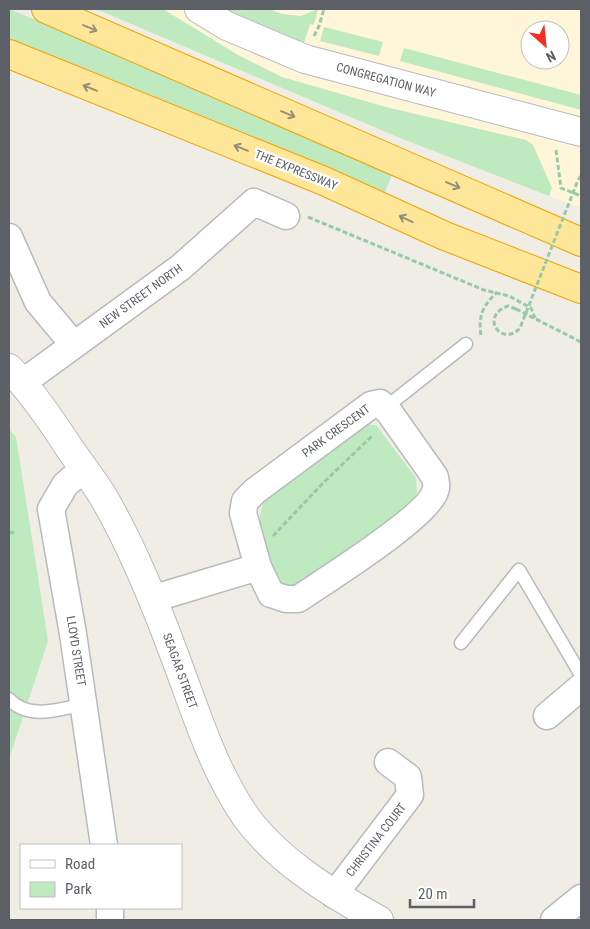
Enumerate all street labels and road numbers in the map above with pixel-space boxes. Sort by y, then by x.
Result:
street label: CONGREGATION WAY [335,60,438,100]
street label: THE EXPRESSWAY [253,147,340,193]
street label: NEW STREET NORTH [97,261,185,331]
street label: PARK CRESCENT [299,402,373,460]
street label: LLOYD STREET [64,615,88,687]
street label: SEAGAR STREET [160,631,200,711]
street label: CHRISTINA COURT [343,801,409,879]

